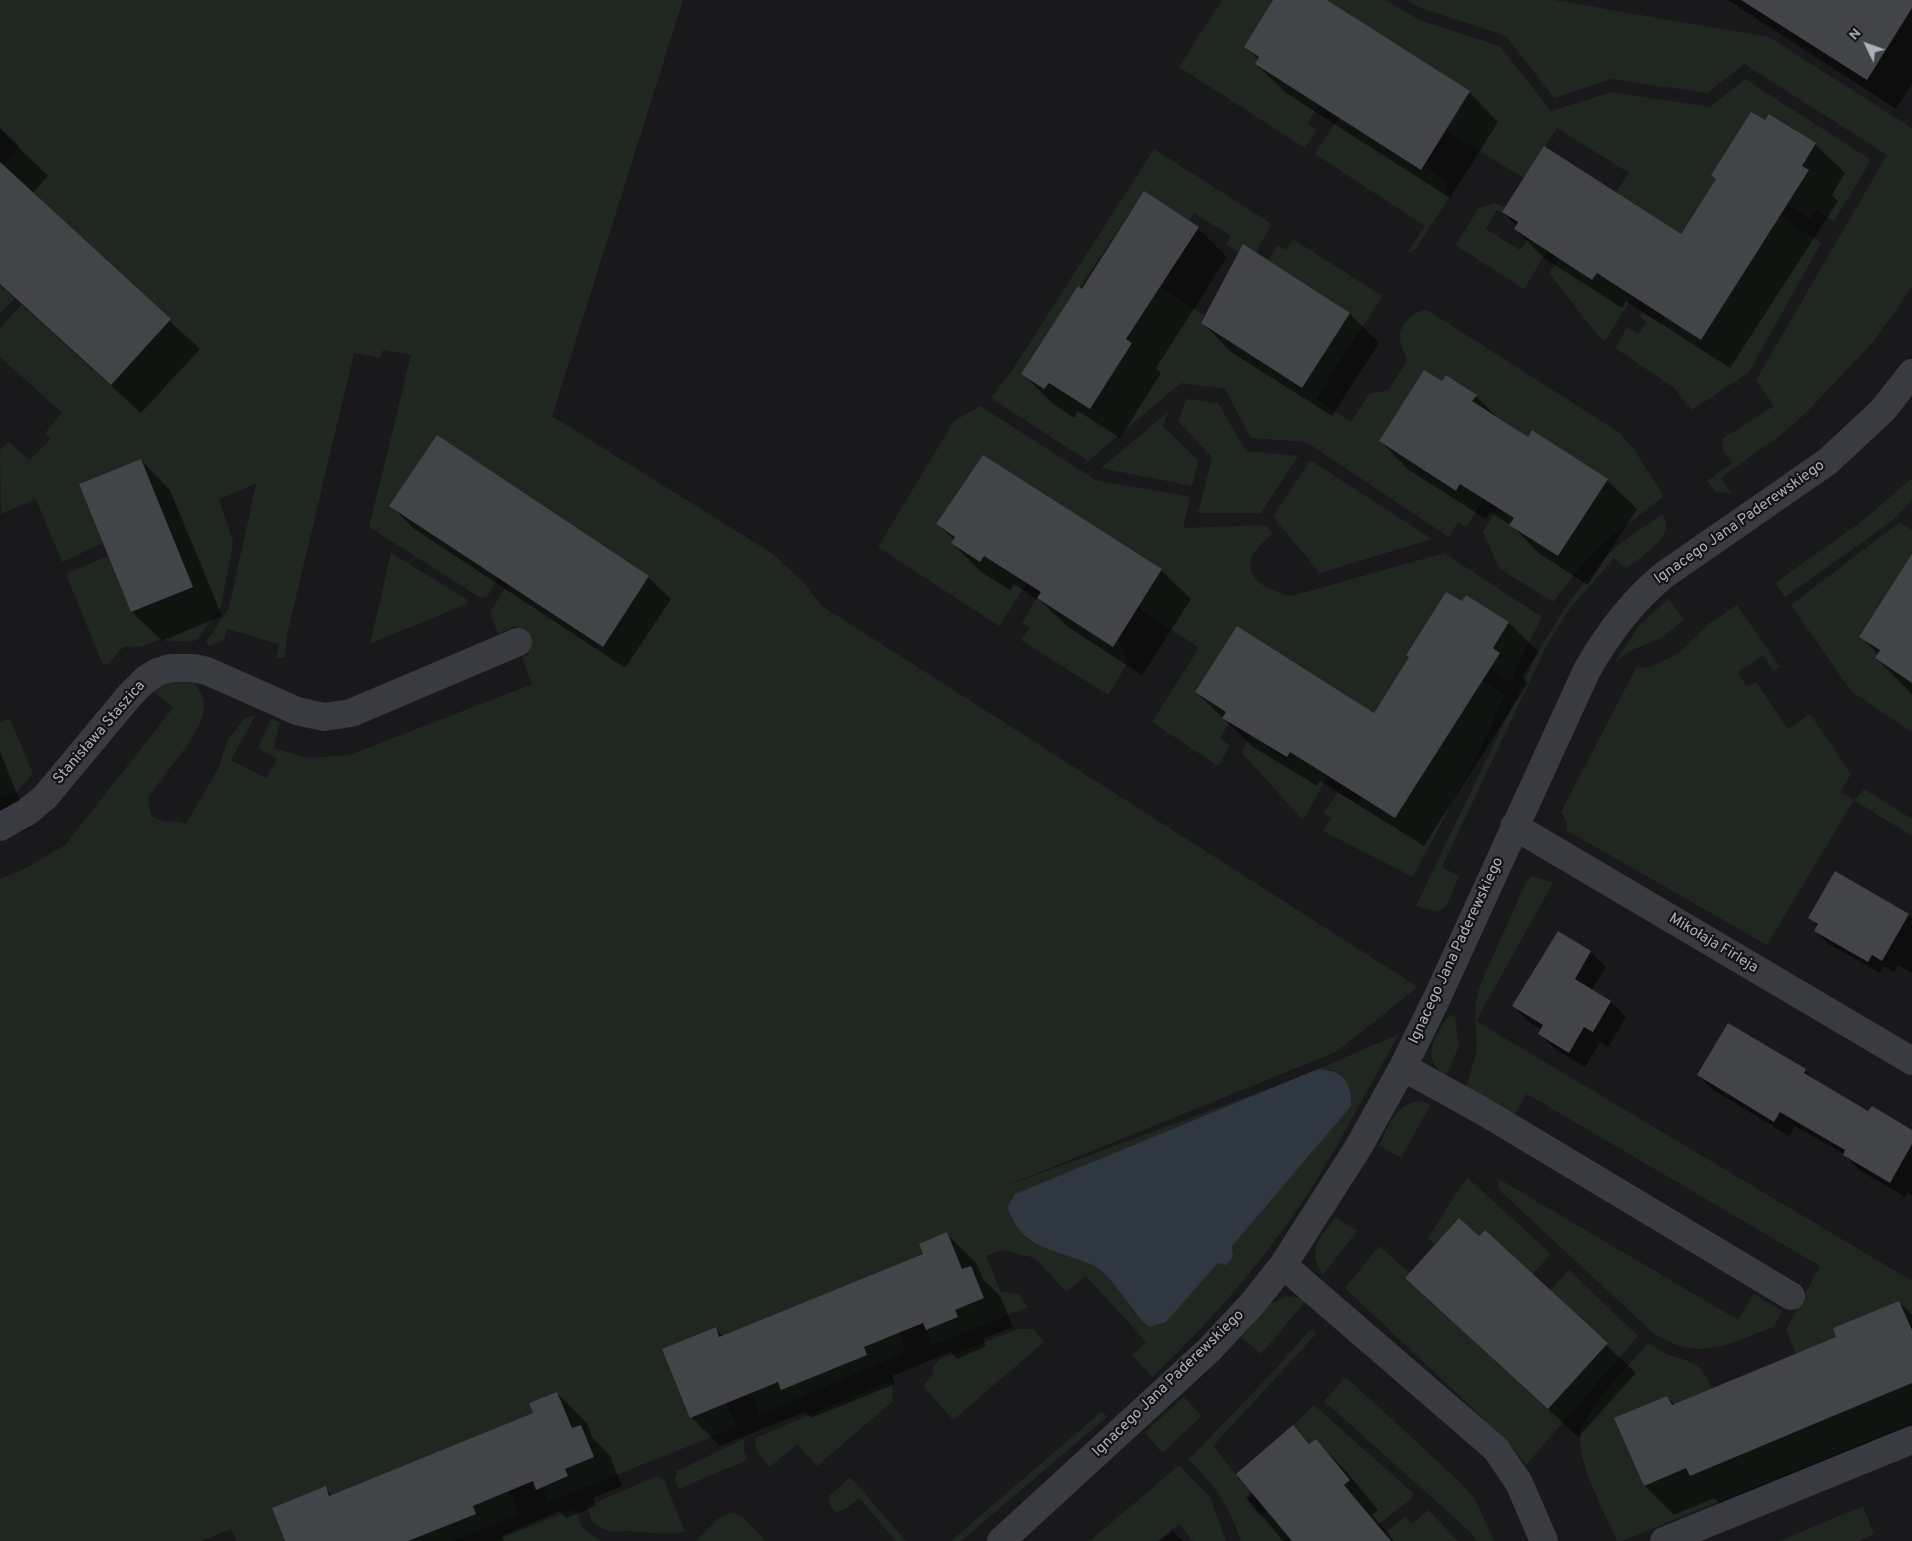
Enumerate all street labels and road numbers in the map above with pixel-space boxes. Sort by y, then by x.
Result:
street label: Ignacego Jana Paderewskiego [1651,457,1829,589]
street label: Stanisława Staszica [50,678,150,788]
street label: Ignacego Jana Paderewskiego [1406,855,1508,1047]
street label: Mikołaja Firleja [1665,910,1761,978]
street label: Ignacego Jana Paderewskiego [1089,1307,1249,1461]

